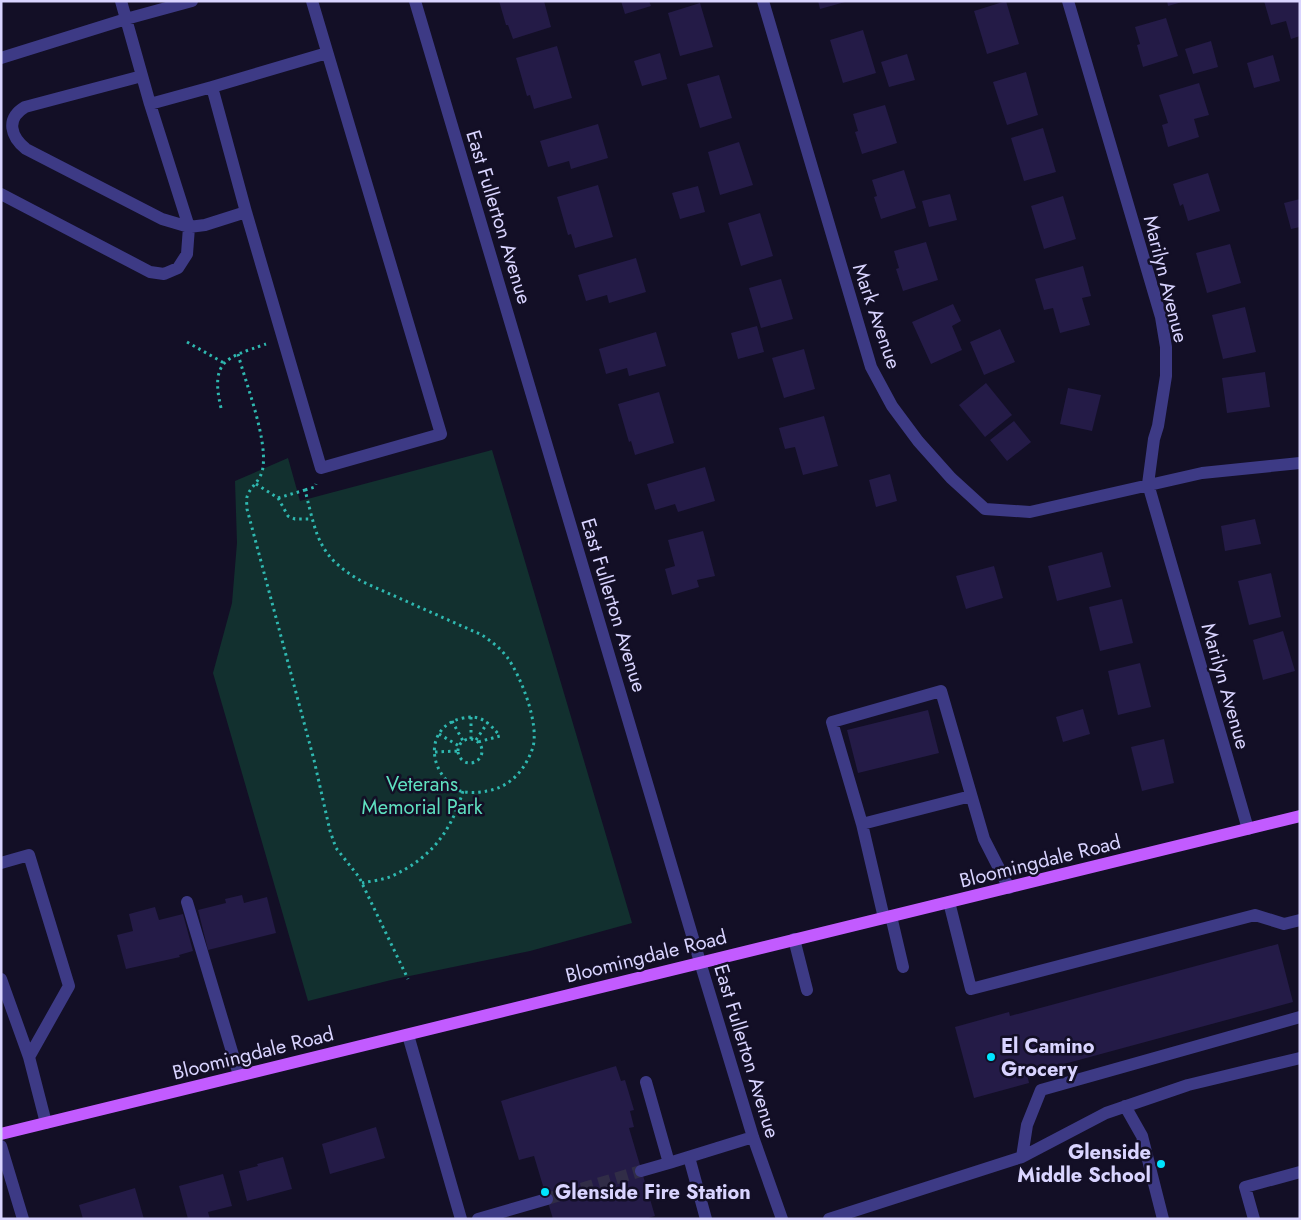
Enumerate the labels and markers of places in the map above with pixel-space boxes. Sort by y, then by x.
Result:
place label: El Camino Grocery [1001,1032,1095,1084]
marker: El Camino Grocery [985,1051,997,1063]
place label: Glenside Middle School [1017,1138,1151,1190]
marker: Glenside Middle School [1155,1158,1167,1170]
place label: Glenside Fire Station [555,1178,751,1207]
marker: Glenside Fire Station [539,1186,551,1198]

